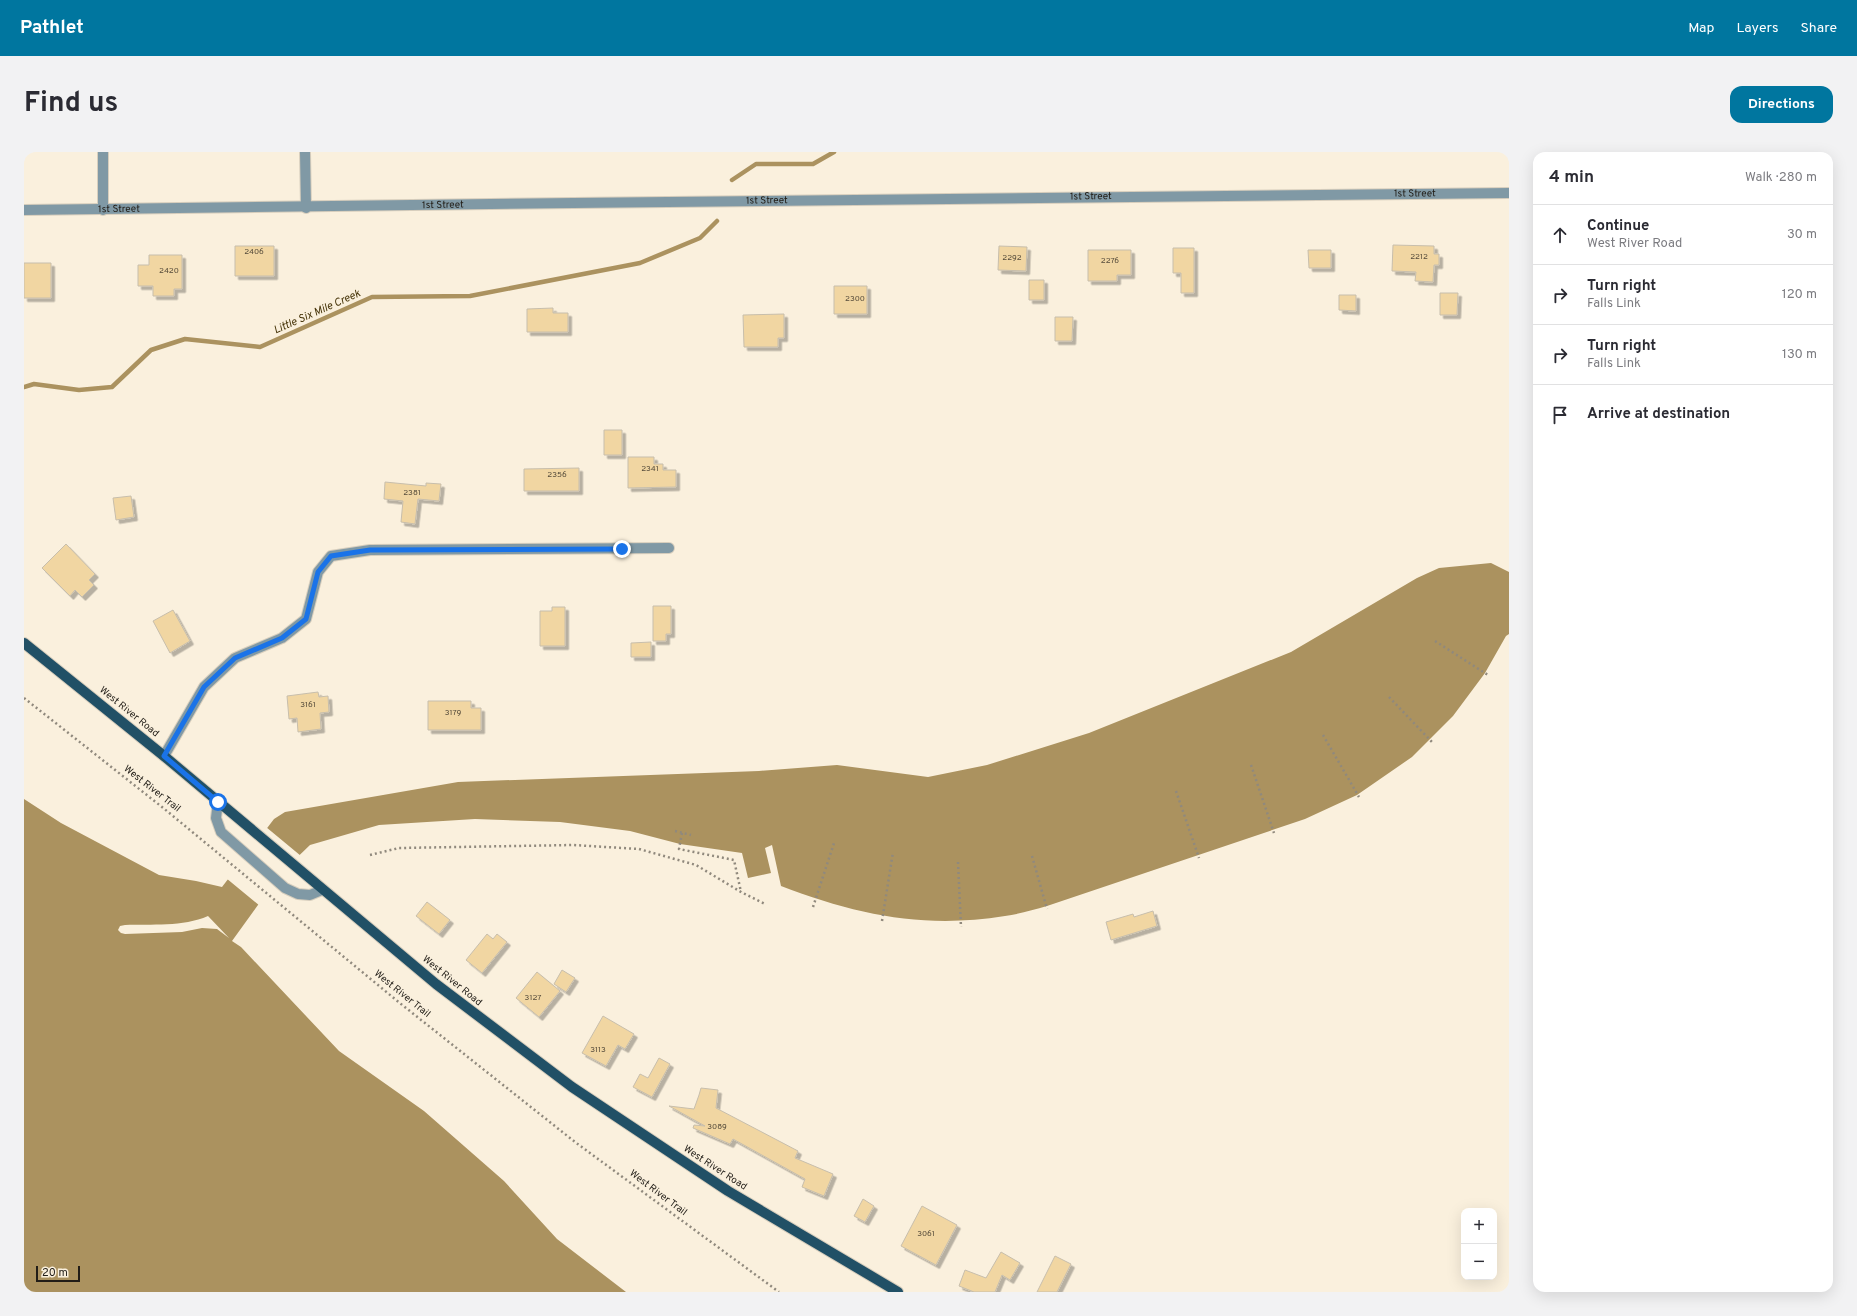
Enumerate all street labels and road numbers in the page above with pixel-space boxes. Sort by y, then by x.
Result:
street label: 1st Street [1394,187,1436,200]
street label: 1st Street [1070,190,1112,203]
street label: 1st Street [746,194,788,207]
street label: 1st Street [422,198,464,212]
street label: 1st Street [98,202,140,216]
street label: West River Road [96,684,162,740]
street label: West River Trail [121,763,183,815]
street label: West River Road [419,953,485,1009]
street label: West River Trail [371,967,433,1021]
street label: West River Road [681,1143,749,1193]
street label: West River Trail [627,1167,689,1219]

